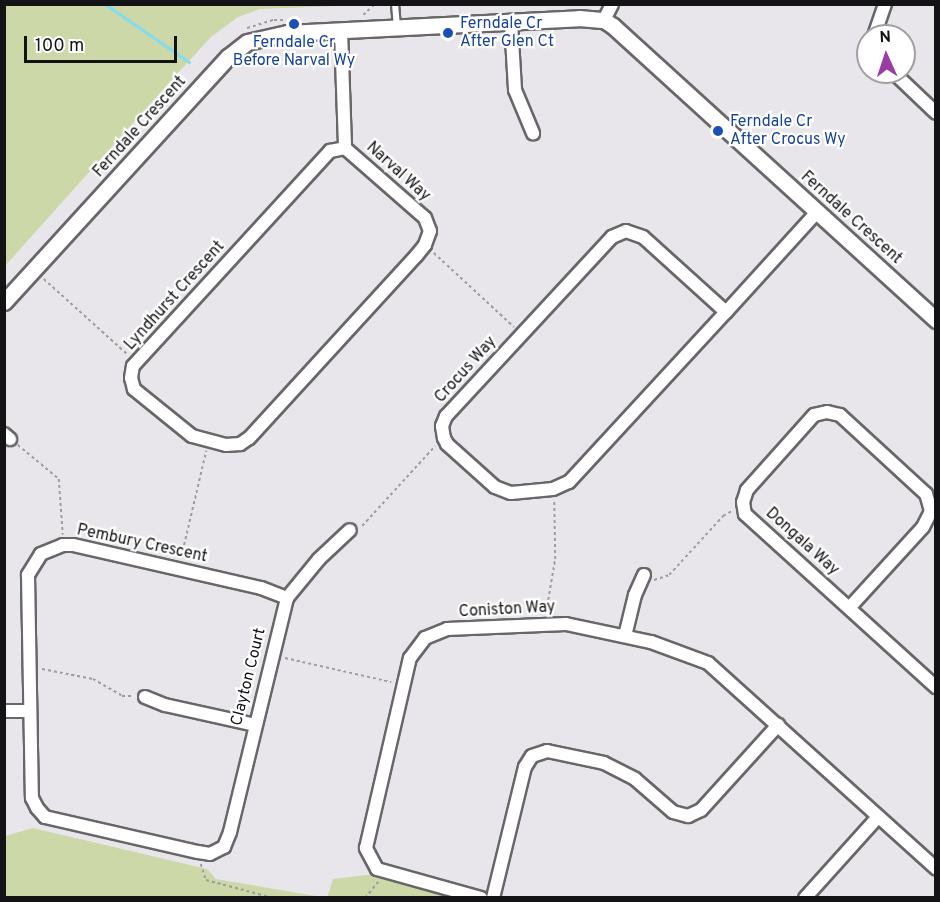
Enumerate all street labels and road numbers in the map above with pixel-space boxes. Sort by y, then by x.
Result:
street label: Ferndale Crescent [90,72,190,182]
street label: Narval Way [362,138,434,206]
street label: Ferndale Crescent [796,168,906,268]
street label: Lyndhurst Crescent [121,237,229,355]
street label: Crocus Way [431,333,501,407]
street label: Dongala Way [761,504,843,580]
street label: Pembury Crescent [75,521,209,567]
street label: Coniston Way [458,598,556,622]
street label: Clayton Court [228,626,270,728]

